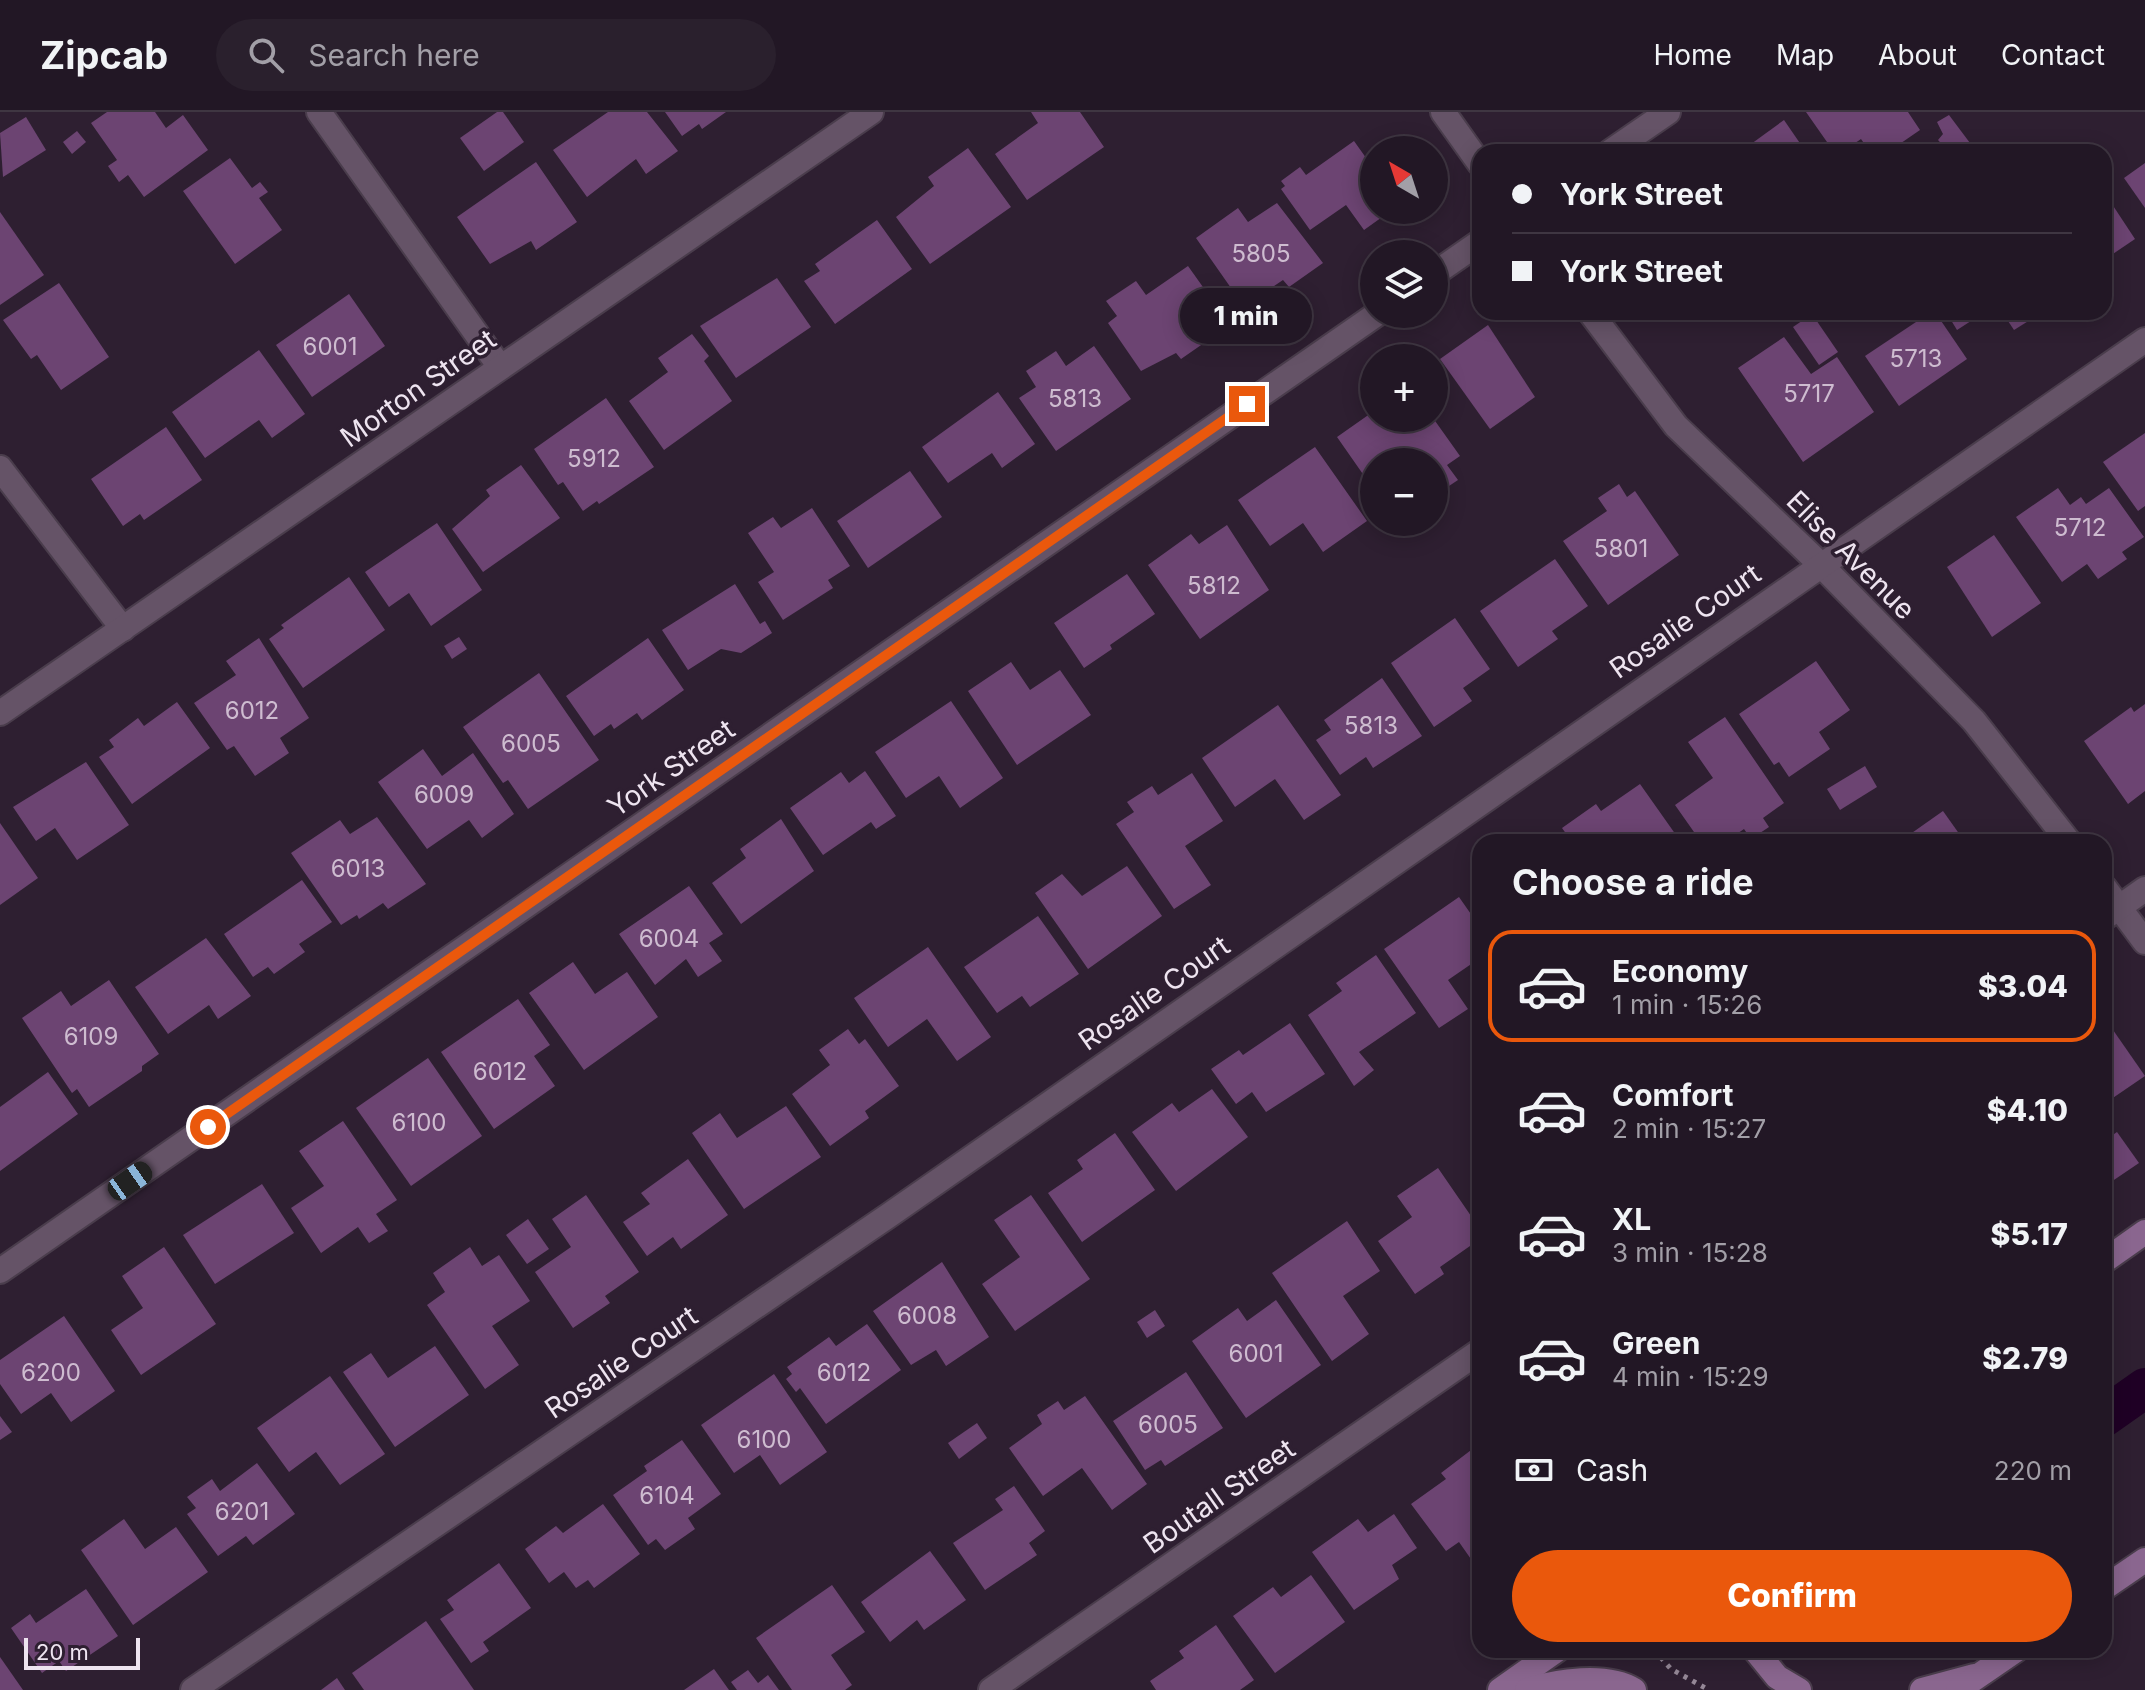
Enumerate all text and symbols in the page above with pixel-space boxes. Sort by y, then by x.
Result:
search box [216,19,776,91]
text: Zipcab [40,32,168,78]
icon: search [244,33,288,77]
text: Search here [308,37,480,73]
text: Home [1653,38,1732,72]
text: Map [1776,38,1834,72]
text: About [1878,38,1957,72]
text: Contact [2001,38,2105,72]
north arrow [1360,136,1448,224]
map controls [1360,136,1448,536]
text: York Street [1560,176,1723,212]
house number: 5805 [1231,239,1291,268]
button: layers [1360,240,1448,328]
text: York Street [1560,253,1723,289]
callout: 1 min [1181,288,1313,344]
text: 1 min [1213,300,1279,331]
street label: Morton Street [334,322,502,454]
house number: 6001 [303,332,357,361]
button: + [1360,344,1448,432]
house number: 5713 [1890,344,1942,373]
house number: 5717 [1783,379,1835,408]
house number: 5813 [1048,384,1102,413]
route end [1229,386,1265,422]
house number: 5912 [567,444,621,473]
button: − [1360,448,1448,536]
street label: Elise Avenue [1780,484,1922,626]
house number: 5712 [2054,513,2106,542]
house number: 5801 [1594,534,1648,563]
street label: Rosalie Court [1603,556,1767,686]
house number: 5812 [1187,571,1241,600]
house number: 6012 [225,696,279,725]
house number: 5813 [1344,711,1398,740]
street label: York Street [601,712,741,824]
house number: 6005 [501,729,561,758]
house number: 6009 [414,780,474,809]
house number: 6013 [331,854,385,883]
text: Choose a ride [1512,860,1754,904]
house number: 6004 [639,924,699,953]
street label: Rosalie Court [1072,928,1236,1058]
icon: car [1516,950,1588,1022]
text: Economy [1612,953,1748,989]
text: $3.04 [1978,968,2068,1004]
text: 1 min · 15:26 [1612,989,1762,1020]
house number: 6109 [64,1022,118,1051]
house number: 6012 [473,1057,527,1086]
icon: car [1516,1074,1588,1146]
text: Comfort [1612,1077,1733,1113]
text: $4.10 [1987,1092,2068,1128]
house number: 6100 [392,1108,446,1137]
route start [190,1109,226,1145]
text: 2 min · 15:27 [1612,1113,1766,1144]
car [103,1157,157,1205]
icon: car [1516,1198,1588,1270]
text: XL [1612,1201,1651,1237]
text: $5.17 [1991,1216,2068,1252]
text: 3 min · 15:28 [1612,1237,1768,1268]
street label: Rosalie Court [538,1299,704,1425]
house number: 6008 [897,1301,957,1330]
icon: car [1516,1322,1588,1394]
text: Green [1612,1325,1700,1361]
house number: 6001 [1229,1339,1283,1368]
text: $2.79 [1982,1340,2068,1376]
house number: 6200 [21,1358,81,1387]
house number: 6012 [817,1358,871,1387]
text: 4 min · 15:29 [1612,1361,1769,1392]
house number: 6005 [1138,1410,1198,1439]
house number: 6100 [737,1425,791,1454]
street label: Boutall Street [1137,1431,1301,1561]
icon: cash [1512,1448,1556,1492]
text: Cash [1576,1452,1648,1488]
text: 220 m [1994,1455,2072,1486]
house number: 6104 [639,1481,695,1510]
house number: 6201 [215,1497,269,1526]
button: Confirm [1512,1550,2072,1642]
scale bar [24,1634,140,1670]
text: 20 m [36,1639,89,1665]

